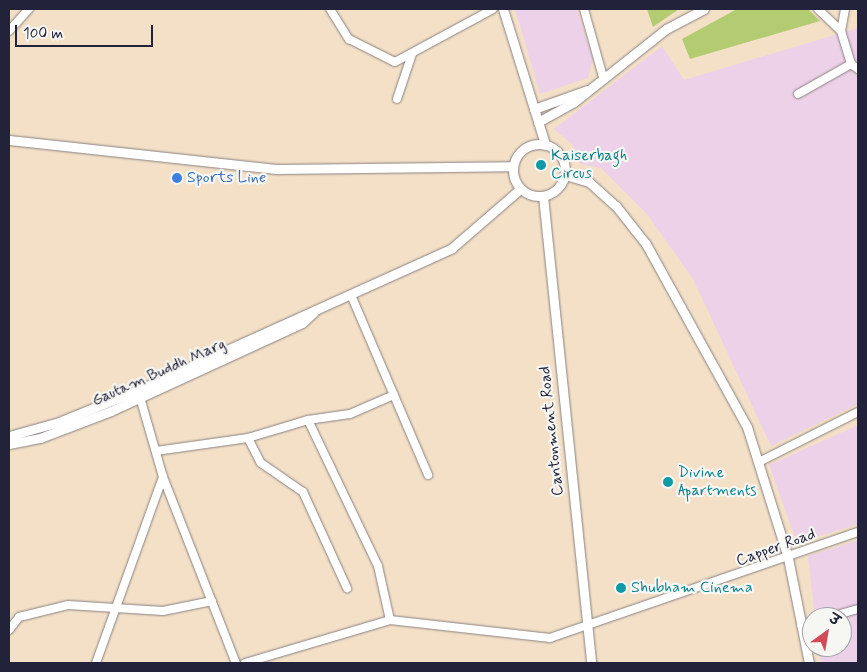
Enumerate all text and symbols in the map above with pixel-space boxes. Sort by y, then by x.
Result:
scale bar [18,15,155,47]
text: 100 m [23,24,63,44]
place label: Kaiserbagh Circus [551,146,627,184]
marker: Kaiserbagh Circus [535,159,547,171]
place label: Sports Line [187,168,267,188]
marker: Sports Line [171,172,183,184]
street label: Gautam Buddh Marg [90,335,228,411]
street label: Cantonment Road [536,365,568,497]
place label: Divine Apartments [678,463,757,501]
marker: Divine Apartments [662,476,674,488]
street label: Capper Road [734,525,818,571]
place label: Shubham Cinema [631,578,758,598]
marker: Shubham Cinema [615,582,627,594]
north arrow [802,607,852,657]
text: उ [826,610,843,630]

